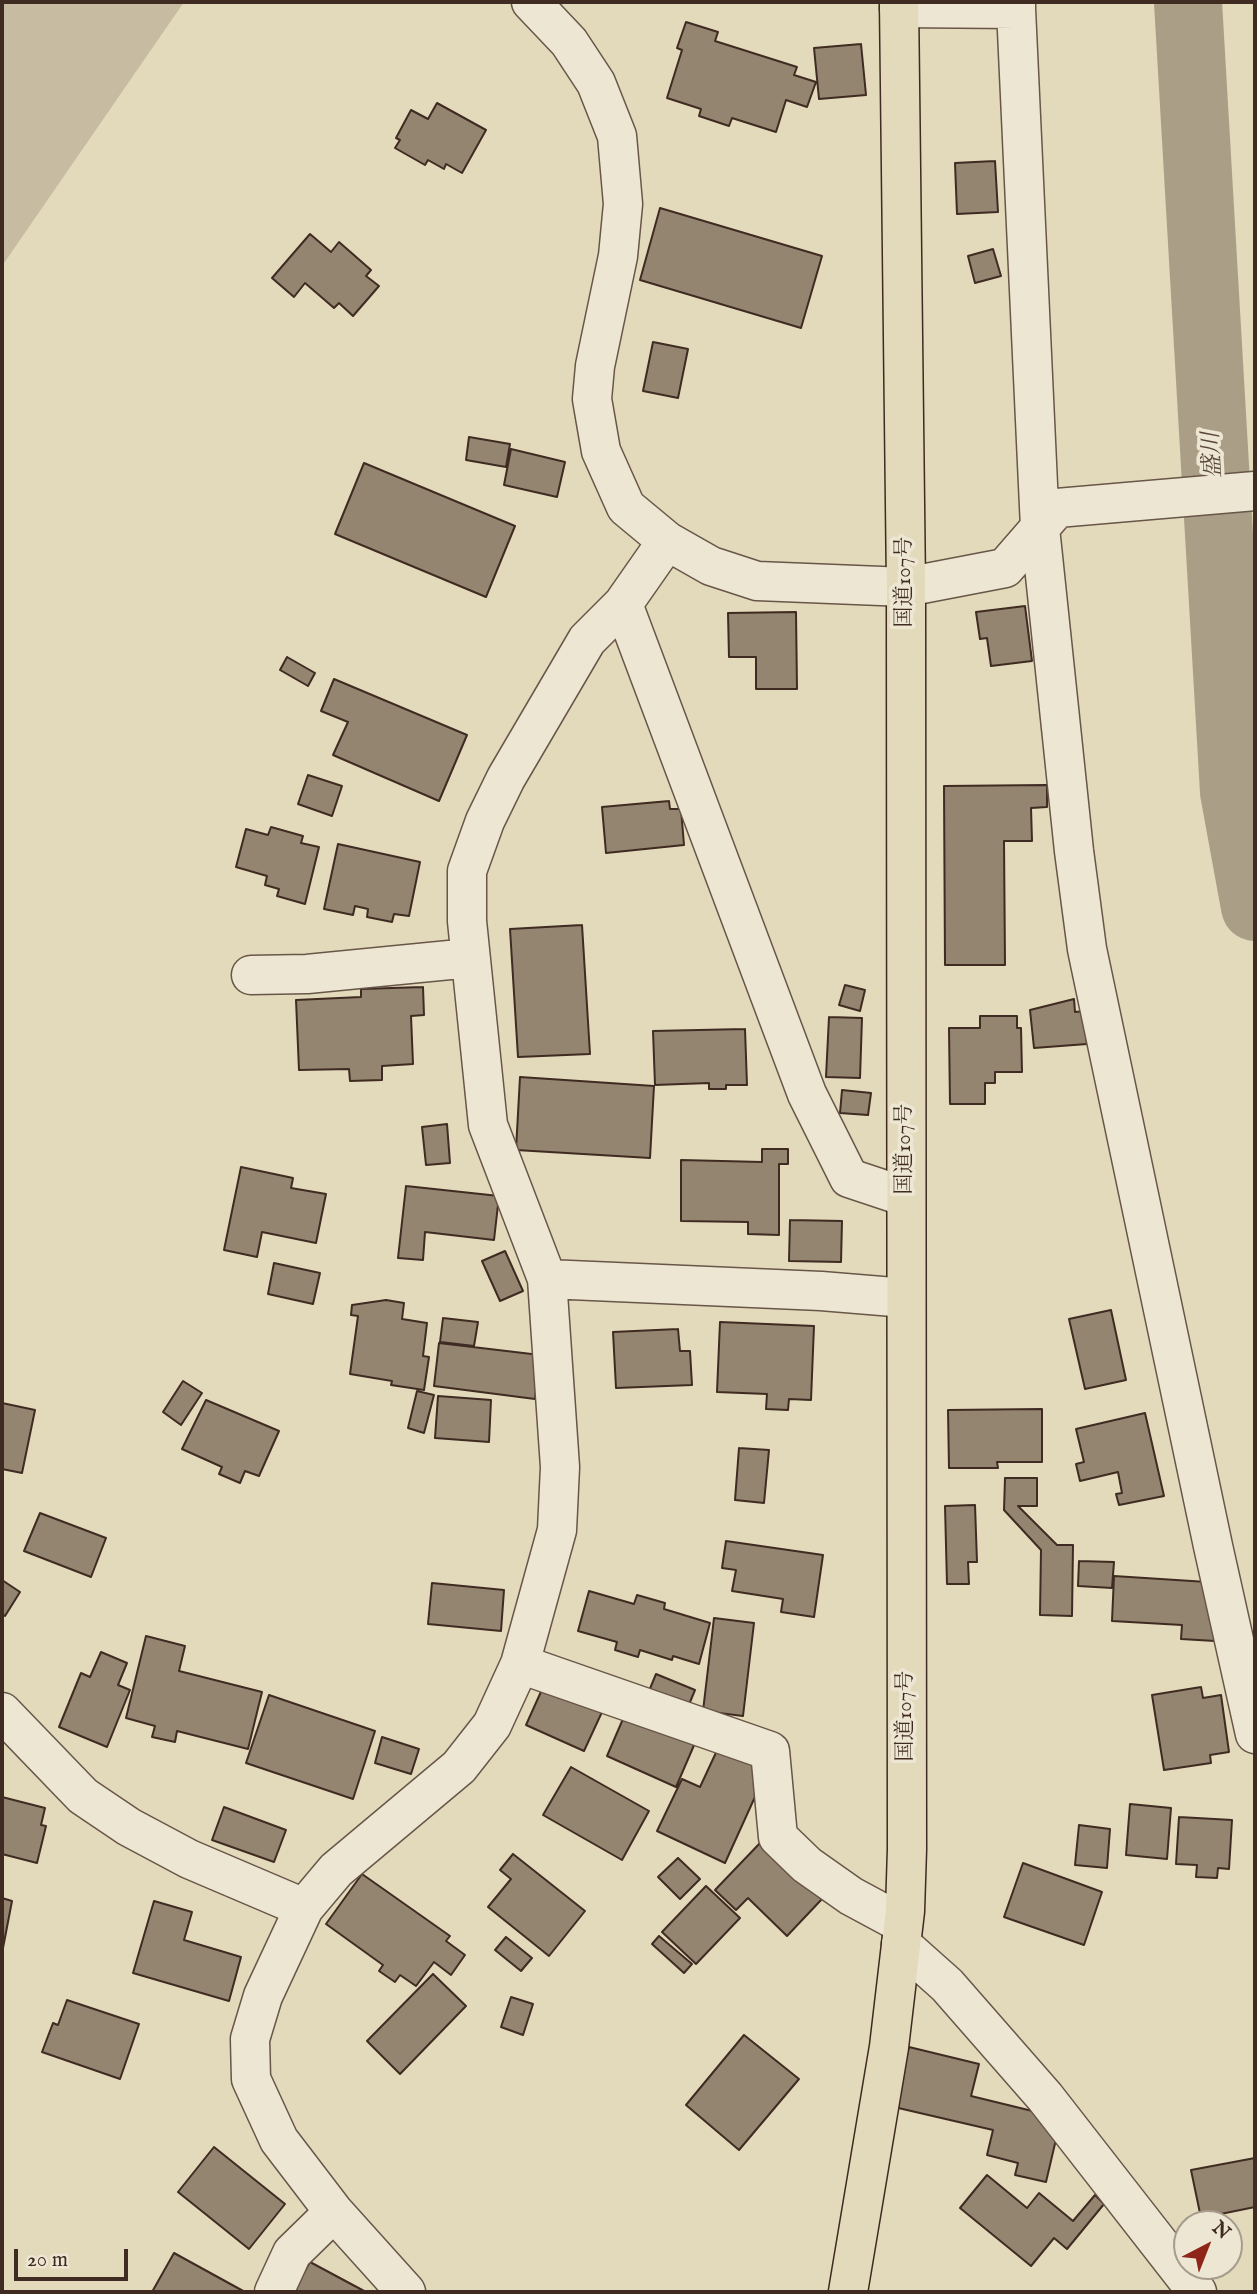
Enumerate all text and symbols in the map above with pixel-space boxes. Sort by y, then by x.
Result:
water label: 盛川 [1199,431,1229,479]
street label: 国道107号 [893,537,919,627]
street label: 国道107号 [893,1104,919,1194]
street label: 国道107号 [894,1671,920,1761]
north arrow [1173,2210,1243,2280]
text: N [1207,2216,1235,2245]
scale bar [18,2234,131,2278]
text: 20 m [27,2247,68,2274]

